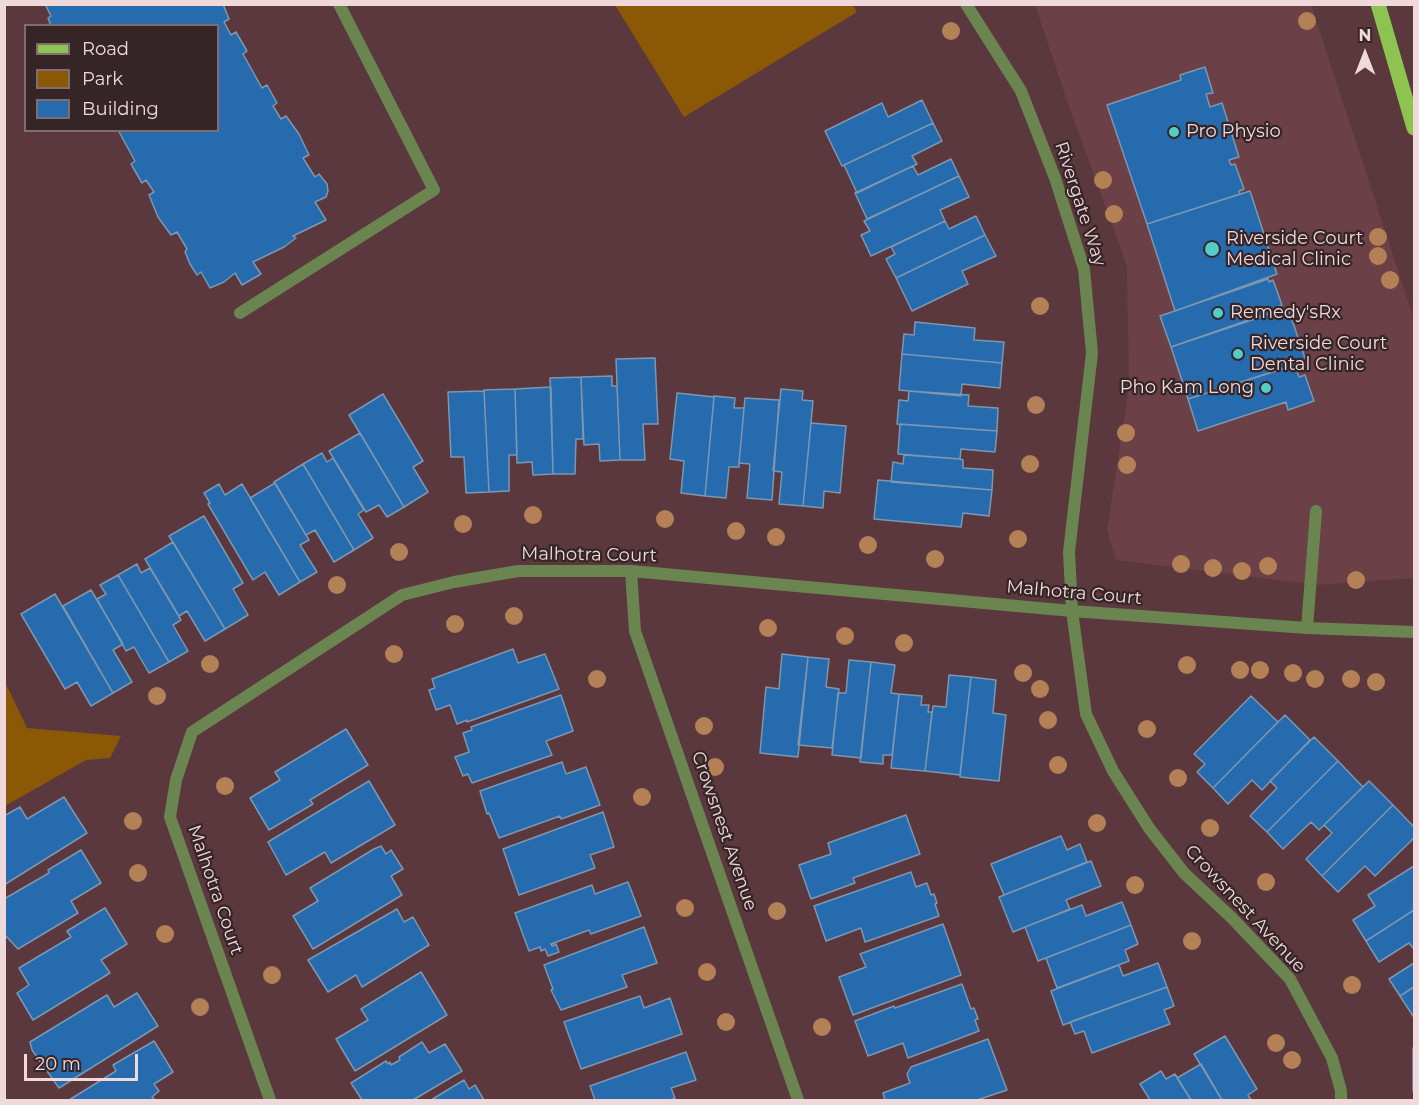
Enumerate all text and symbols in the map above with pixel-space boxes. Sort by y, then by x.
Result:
legend [24,24,219,132]
north arrow [1335,24,1395,84]
text: N [1359,26,1371,45]
text: Road [82,38,129,60]
text: Park [82,68,123,90]
text: Building [82,98,159,120]
place label: Pro Physio [1186,121,1281,143]
marker: Pro Physio [1167,125,1181,139]
street label: Rivergate Way [1050,139,1110,269]
place label: Riverside Court Medical Clinic [1226,228,1363,270]
marker: Riverside Court Medical Clinic [1203,240,1221,258]
place label: Remedy'sRx [1230,302,1341,324]
marker: Remedy'sRx [1211,306,1225,320]
place label: Riverside Court Dental Clinic [1250,333,1387,376]
marker: Riverside Court Dental Clinic [1231,347,1245,361]
place label: Pho Kam Long [1120,377,1254,399]
marker: Pho Kam Long [1259,381,1273,395]
street label: Malhotra Court [521,543,657,567]
street label: Malhotra Court [1005,576,1143,610]
street label: Crowsnest Avenue [687,749,761,913]
street label: Malhotra Court [183,822,247,958]
street label: Crowsnest Avenue [1180,841,1310,977]
scale bar [27,1042,141,1080]
text: 20 m [35,1053,81,1075]

